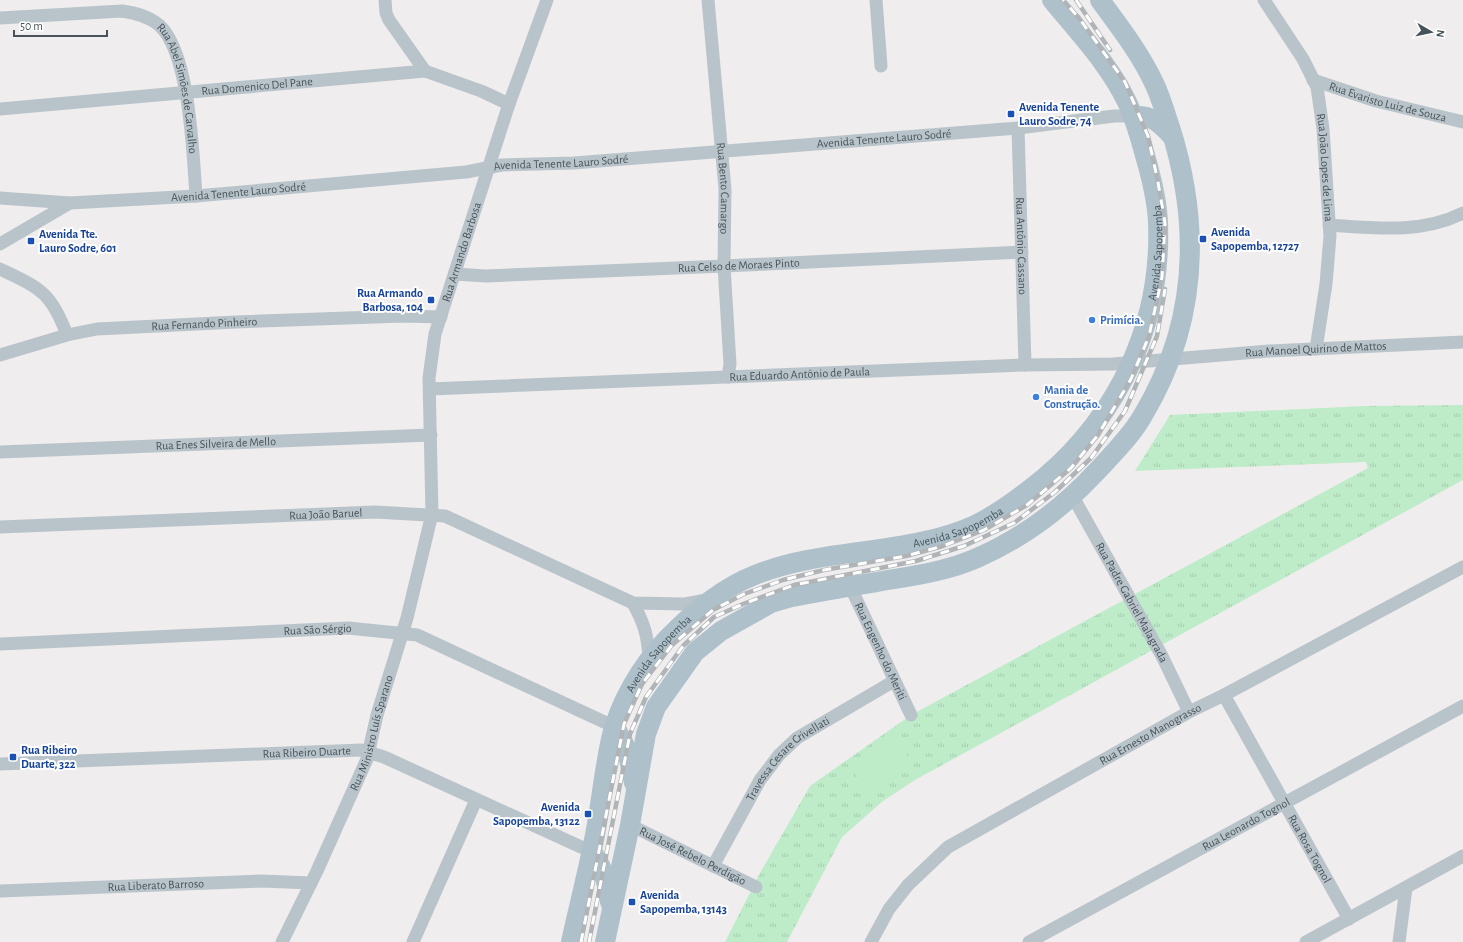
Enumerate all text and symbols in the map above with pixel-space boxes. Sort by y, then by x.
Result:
scale bar [14,12,107,38]
north arrow [1411,12,1451,52]
text: 50 m [20,20,43,32]
street label: Rua Abel Simões de Carvalho [155,21,199,154]
text: N [1434,29,1446,38]
street label: Rua Domenico Del Pane [201,75,313,97]
street label: Rua Evaristo Luiz de Souza [1328,80,1448,124]
place label: Avenida Tenente Lauro Sodre, 74 [1019,101,1099,127]
marker: Avenida Tenente Lauro Sodre, 74 [1006,109,1016,119]
street label: Rua João Lopes de Lima [1315,113,1335,222]
street label: Avenida Tenente Lauro Sodré [816,127,952,150]
street label: Rua Bento Camargo [715,142,731,234]
street label: Avenida Tenente Lauro Sodré [492,153,629,173]
street label: Avenida Tenente Lauro Sodré [171,180,306,203]
street label: Rua Antônio Cassano [1014,197,1029,295]
street label: Rua Armando Barbosa [440,200,483,303]
street label: Avenida Sapopemba [1146,204,1164,302]
place label: Avenida Sapopemba, 12727 [1211,226,1299,252]
place label: Avenida Tte. Lauro Sodre, 601 [39,228,117,254]
marker: Avenida Sapopemba, 12727 [1198,234,1208,244]
marker: Avenida Tte. Lauro Sodre, 601 [26,236,36,246]
street label: Rua Celso de Moraes Pinto [678,256,800,274]
place label: Rua Armando Barbosa, 104 [357,287,423,313]
marker: Rua Armando Barbosa, 104 [426,295,436,305]
place label: Primícia. [1100,314,1143,326]
street label: Rua Fernando Pinheiro [151,315,258,332]
marker: Primícia. [1087,315,1097,325]
street label: Rua Manoel Quirino de Mattos [1245,340,1387,359]
street label: Rua Eduardo Antônio de Paula [729,365,871,383]
place label: Mania de Construção. [1044,384,1100,410]
marker: Mania de Construção. [1031,392,1041,402]
street label: Rua Enes Silveira de Mello [155,435,276,452]
street label: Avenida Sapopemba [912,504,1006,550]
street label: Rua João Baruel [289,507,363,521]
street label: Rua Padre Gabriel Malagrada [1094,540,1170,665]
street label: Rua Engenho do Meriti [853,601,909,702]
street label: Avenida Sapopemba [624,613,694,694]
street label: Rua São Sérgio [283,622,353,637]
street label: Rua Ministro Luís Sparano [348,674,395,793]
street label: Rua Ernesto Manograsso [1097,701,1203,767]
street label: Travessa Cesare Crivellati [744,714,832,803]
place label: Rua Ribeiro Duarte, 322 [21,744,77,770]
street label: Rua Ribeiro Duarte [262,744,351,760]
marker: Rua Ribeiro Duarte, 322 [8,752,18,762]
street label: Rua Leonardo Tognol [1200,795,1292,853]
place label: Avenida Sapopemba, 13122 [493,801,580,827]
marker: Avenida Sapopemba, 13122 [583,809,593,819]
street label: Rua Rosa Tognol [1286,813,1334,885]
street label: Rua José Rebelo Perdigão [638,825,748,887]
street label: Rua Liberato Barroso [107,877,204,893]
place label: Avenida Sapopemba, 13143 [640,889,727,915]
marker: Avenida Sapopemba, 13143 [627,897,637,907]

